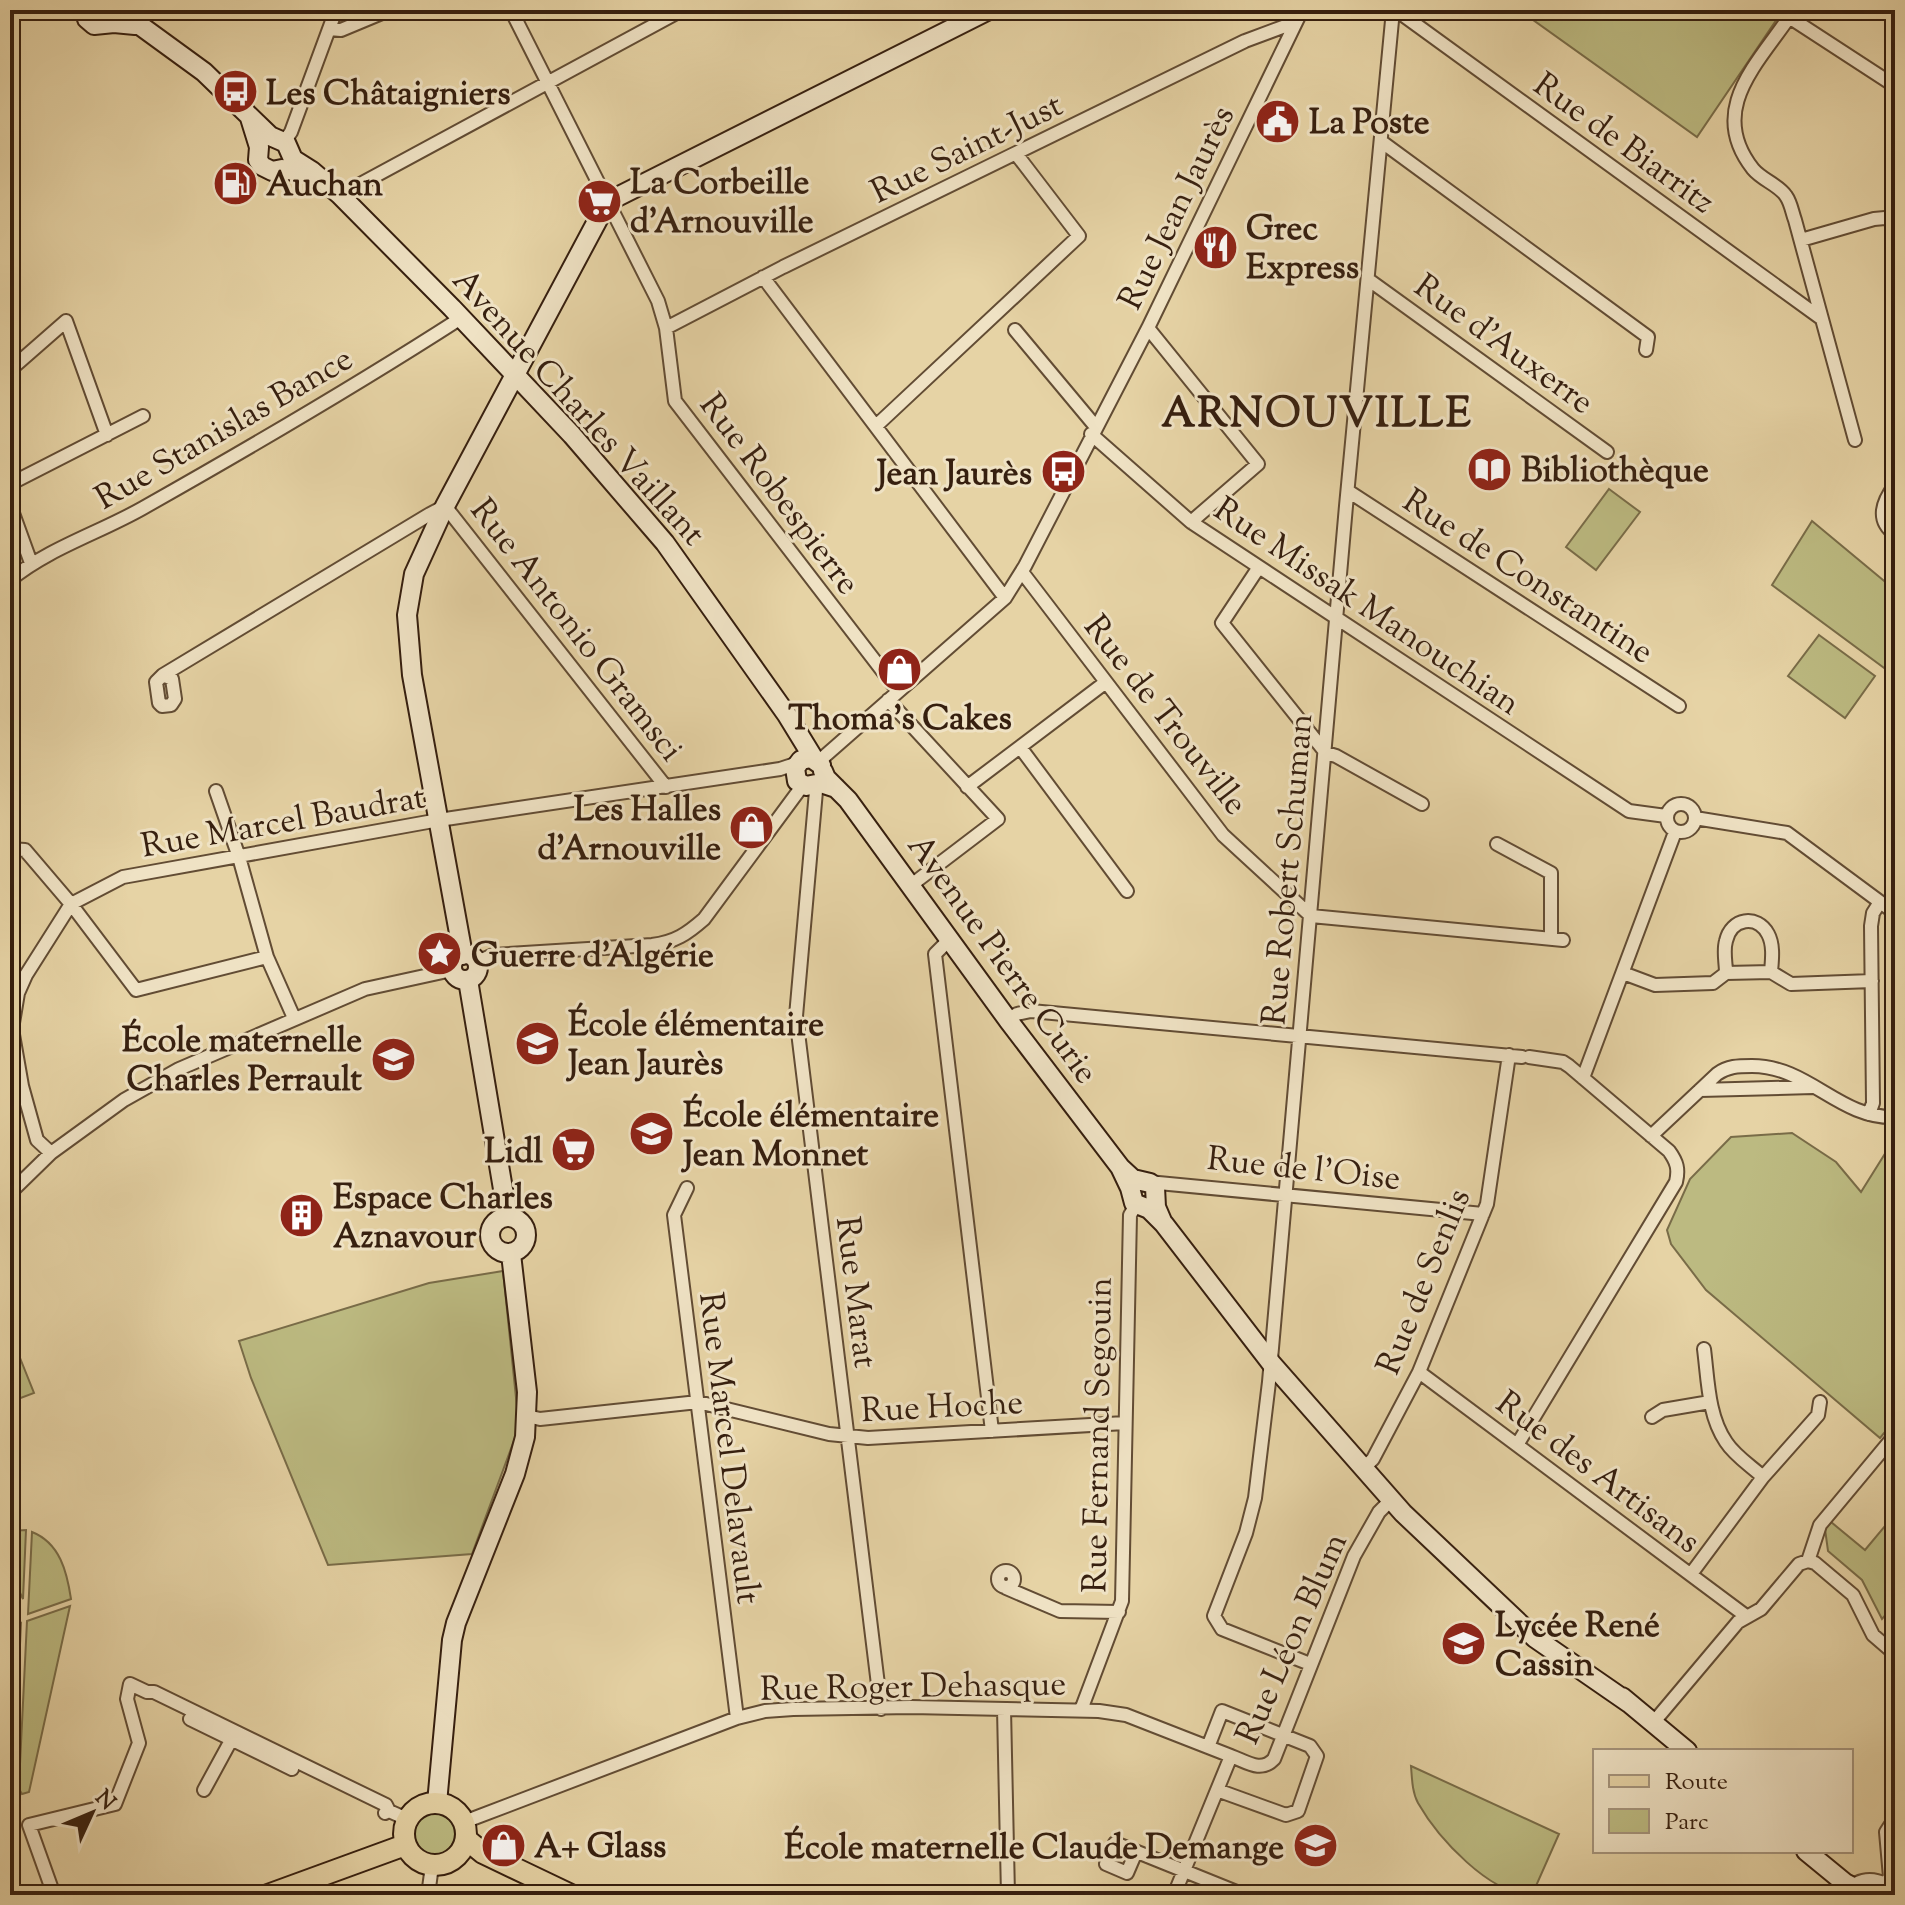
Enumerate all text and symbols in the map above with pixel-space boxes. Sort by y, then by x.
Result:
street label: Rue de Biarritz [1522,62,1724,227]
bus stop icon: Les Châtaigniers [211,68,259,116]
place label: Les Châtaigniers [266,71,511,120]
street label: Rue Saint-Just [863,82,1072,218]
public building icon: La Poste [1254,97,1302,145]
street label: Rue Jean Jaurès [1108,98,1249,319]
place label: La Poste [1309,100,1430,149]
fuel station icon: Auchan [211,159,259,207]
place label: La Corbeille d'Arnouville [630,160,814,248]
place label: Auchan [266,162,383,211]
supermarket icon: La Corbeille d'Arnouville [575,177,623,225]
place label: Grec Express [1246,206,1359,294]
restaurant icon: Grec Express [1191,223,1239,271]
street label: Avenue Charles Vaillant [439,259,716,558]
street label: Rue d'Auxerre [1403,264,1603,428]
street label: Rue Stanislas Bance [87,336,363,524]
street label: Rue Robespierre [686,384,870,606]
district label: ARNOUVILLE [1161,386,1473,446]
library icon: Bibliothèque [1466,445,1514,493]
bus stop icon: Jean Jaurès [1039,448,1087,496]
place label: Bibliothèque [1521,448,1709,497]
place label: Jean Jaurès [874,451,1032,500]
street label: Rue de Constantine [1392,478,1662,678]
street label: Rue Missak Manouchian [1203,487,1529,729]
street label: Rue Antonio Gramsci [457,489,694,773]
street label: Rue de Trouville [1070,606,1258,827]
shop icon: Thoma's Cakes [876,645,924,693]
place label: Thoma's Cakes [788,696,1012,745]
street label: Rue Robert Schuman [1251,712,1328,1027]
street label: Rue Marcel Baudrat [138,774,430,873]
place label: Les Halles d'Arnouville [537,787,721,875]
shop icon: Les Halles d'Arnouville [728,804,776,852]
street label: Avenue Pierre Curie [894,825,1109,1095]
place icon: Guerre d'Algérie [416,930,464,978]
place label: Guerre d'Algérie [471,933,714,982]
place label: École élémentaire Jean Jaurès [565,1002,824,1090]
place label: École maternelle Charles Perrault [122,1018,362,1106]
school or university icon: École élémentaire Jean Jaurès [513,1019,561,1067]
school or university icon: École maternelle Charles Perrault [369,1035,417,1083]
place label: École élémentaire Jean Monnet [680,1093,939,1181]
school or university icon: École élémentaire Jean Monnet [628,1110,676,1158]
supermarket icon: Lidl [550,1126,598,1174]
place label: Lidl [484,1129,544,1178]
street label: Rue de l'Oise [1205,1136,1403,1205]
place label: Espace Charles Aznavour [333,1175,553,1263]
street label: Rue de Senlis [1366,1182,1485,1383]
building icon: Espace Charles Aznavour [278,1192,326,1240]
street label: Rue Marat [821,1214,888,1371]
street label: Rue Fernand Segouin [1072,1277,1127,1593]
street label: Rue Marcel Delavault [684,1290,771,1607]
street label: Rue Hoche [860,1380,1024,1437]
street label: Rue des Artisans [1484,1381,1709,1567]
street label: Rue Léon Blum [1225,1526,1362,1753]
place label: Lycée René Cassin [1495,1603,1660,1691]
school or university icon: Lycée René Cassin [1440,1620,1488,1668]
street label: Rue Roger Dehasque [760,1661,1067,1716]
legend [1593,1749,1853,1853]
text: Route [1665,1766,1728,1800]
north arrow [52,1773,132,1853]
text: N [87,1784,122,1819]
text: Parc [1665,1806,1709,1840]
shop icon: A+ Glass [479,1821,527,1869]
school or university icon: École maternelle Claude Demange [1291,1822,1339,1870]
place label: A+ Glass [534,1824,666,1873]
place label: École maternelle Claude Demange [784,1825,1284,1874]

